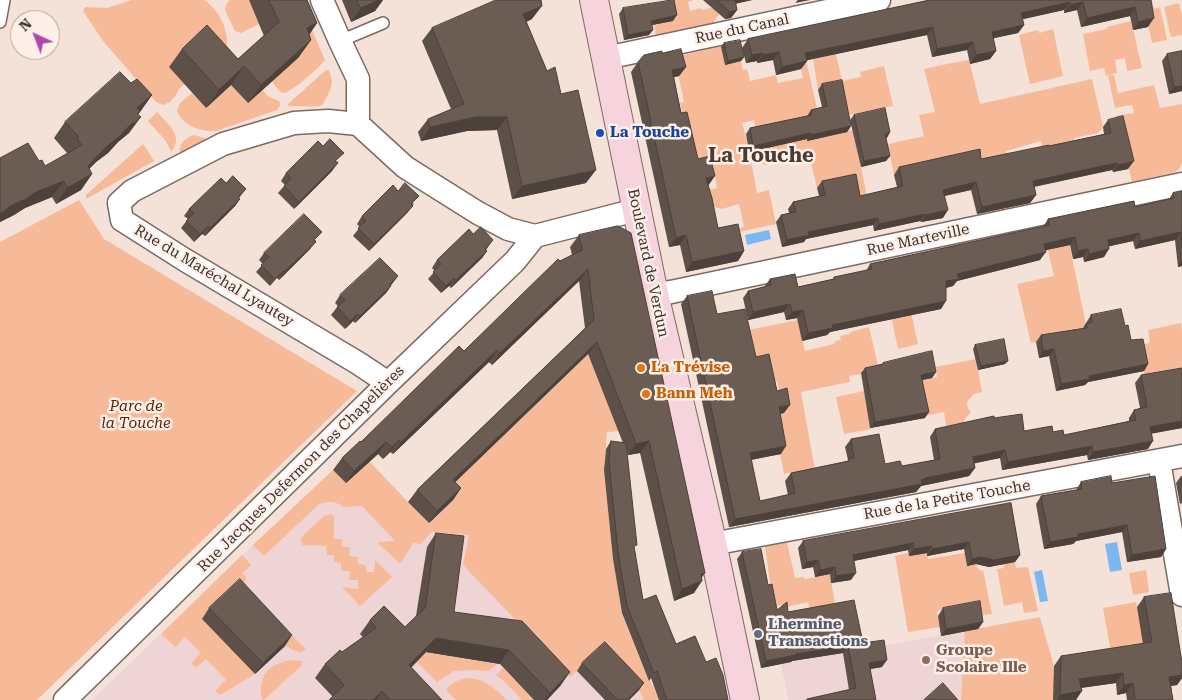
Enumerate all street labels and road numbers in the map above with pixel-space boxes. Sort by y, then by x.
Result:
street label: Rue du Canal [693,10,791,48]
street label: Boulevard de Verdun [623,187,673,339]
street label: Rue Marteville [865,220,971,260]
street label: Rue du Maréchal Lyautey [131,221,297,331]
street label: Rue Jacques Defermon des Chapelières [194,362,408,576]
street label: Rue de la Petite Touche [862,476,1032,524]

